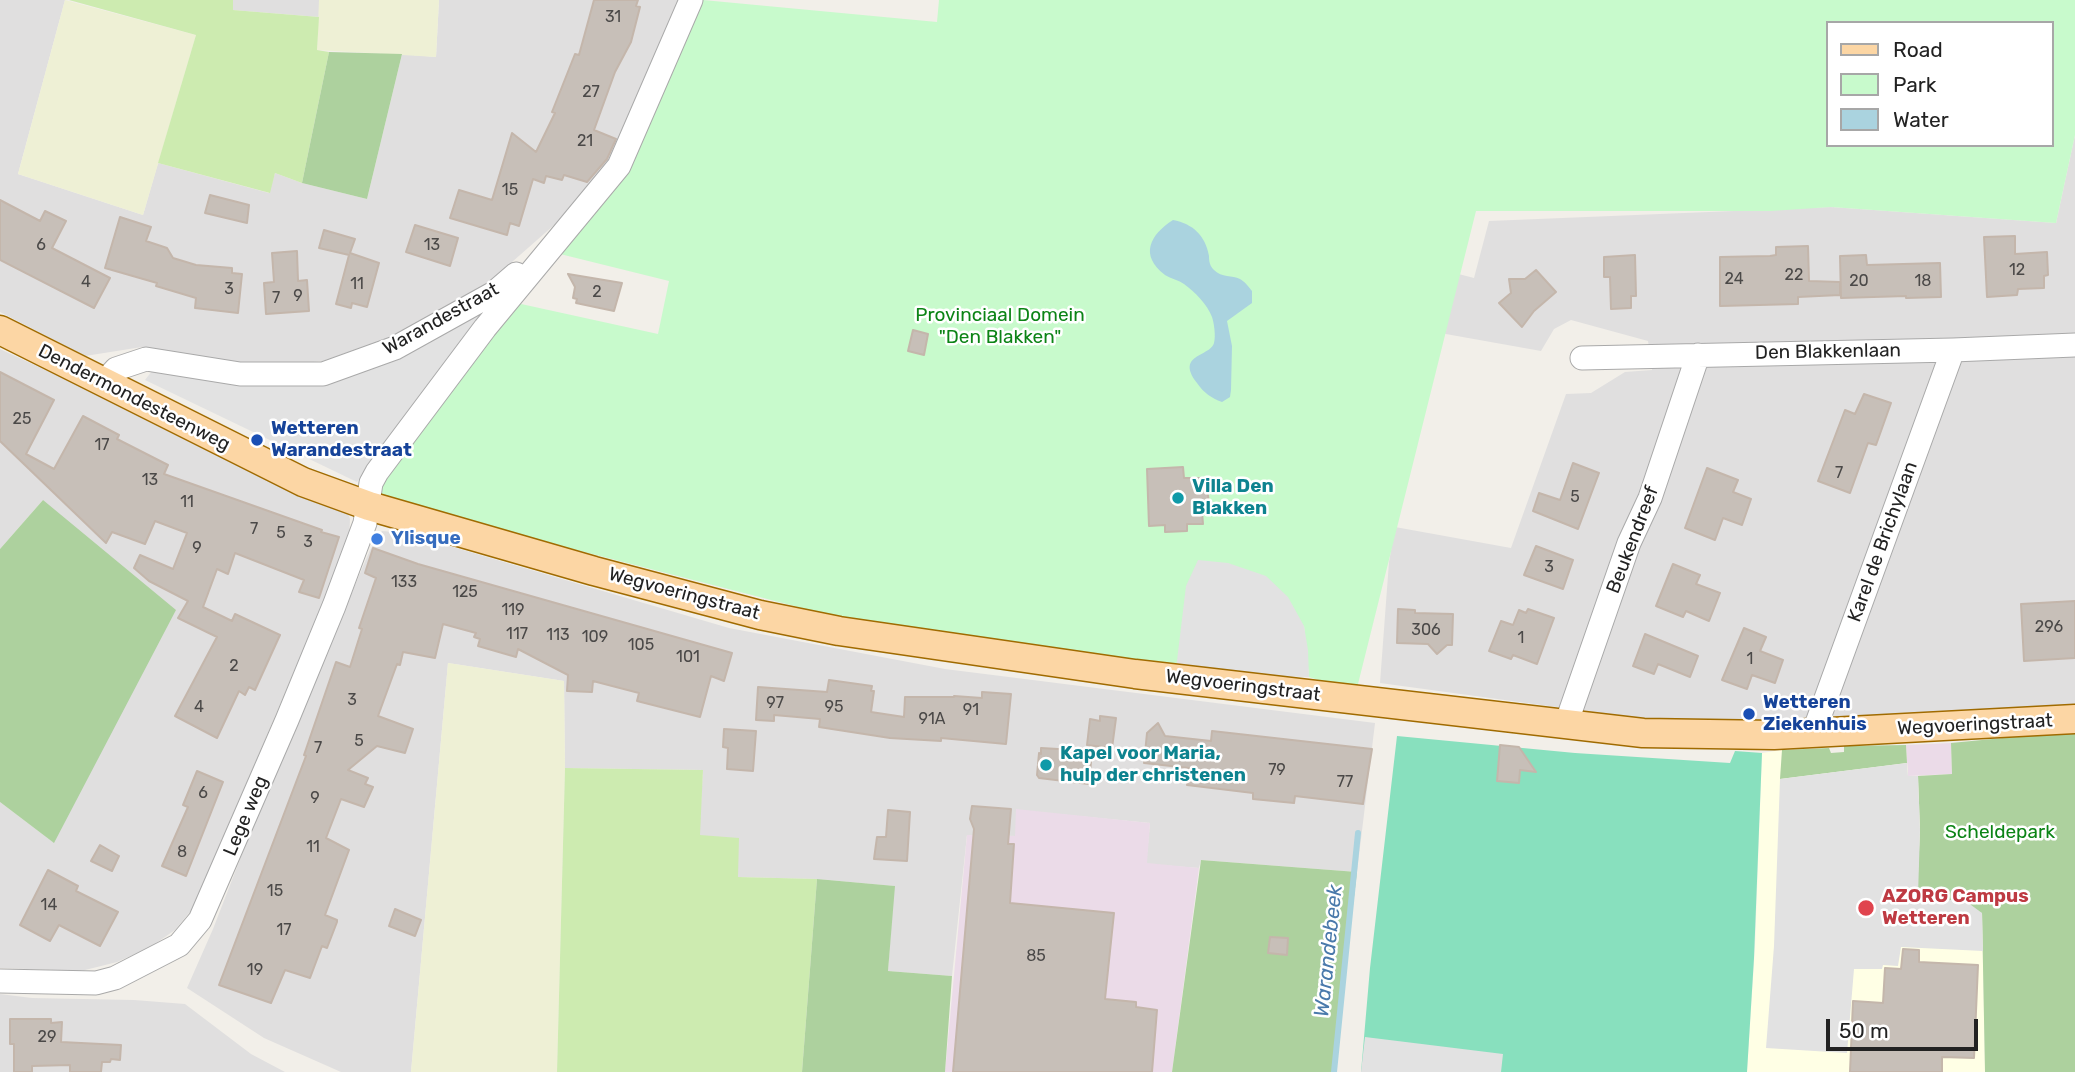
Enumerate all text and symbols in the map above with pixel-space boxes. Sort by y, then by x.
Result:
house number: 31 [605,7,621,27]
legend [1826,21,2054,147]
text: Road [1893,37,1943,62]
text: Park [1893,72,1937,97]
house number: 27 [582,82,600,102]
text: Water [1893,107,1949,132]
house number: 21 [577,131,593,151]
house number: 15 [502,180,518,200]
house number: 6 [36,235,46,255]
house number: 13 [424,235,440,255]
house number: 12 [2009,260,2025,280]
house number: 22 [1785,265,1803,285]
house number: 24 [1724,269,1744,289]
house number: 20 [1849,271,1869,291]
house number: 18 [1914,271,1932,291]
house number: 4 [81,272,91,292]
house number: 11 [350,274,364,294]
street label: Warandestraat [379,278,503,360]
house number: 3 [224,279,234,299]
house number: 2 [592,282,602,302]
house number: 9 [293,286,303,306]
house number: 7 [272,288,280,308]
park label: Provinciaal Domein "Den Blakken" [915,305,1085,349]
street label: Den Blakkenlaan [1755,339,1901,365]
street label: Dendermondesteenweg [34,340,234,456]
house number: 25 [13,409,31,429]
place label: Wetteren Warandestraat [271,418,412,462]
marker: Wetteren Warandestraat [249,432,265,448]
house number: 17 [94,435,110,455]
street label: Karel de Brichylaan [1843,459,1923,625]
house number: 7 [1835,463,1843,483]
house number: 13 [142,470,158,490]
place label: Villa Den Blakken [1192,476,1274,520]
street label: Beukendreef [1602,483,1664,597]
house number: 5 [1570,487,1580,507]
marker: Villa Den Blakken [1170,490,1186,506]
house number: 11 [180,492,194,512]
house number: 7 [250,519,258,539]
house number: 5 [276,523,286,543]
place label: Ylisque [391,528,461,550]
marker: Ylisque [369,531,385,547]
house number: 3 [303,532,313,552]
house number: 9 [192,538,202,558]
house number: 3 [1544,557,1554,577]
street label: Wegvoeringstraat [606,563,762,625]
house number: 133 [391,572,417,592]
house number: 125 [452,582,478,602]
house number: 119 [501,600,525,620]
house number: 296 [2035,617,2063,637]
house number: 306 [1411,620,1441,640]
house number: 117 [506,624,528,644]
house number: 113 [546,625,570,645]
house number: 109 [582,627,608,647]
house number: 1 [1518,628,1524,648]
house number: 105 [628,635,654,655]
house number: 101 [676,647,700,667]
house number: 1 [1747,649,1753,669]
house number: 2 [229,656,239,676]
street label: Wegvoeringstraat [1164,665,1322,707]
house number: 3 [347,690,357,710]
place label: Wetteren Ziekenhuis [1763,692,1867,736]
house number: 97 [766,693,784,713]
house number: 4 [194,697,204,717]
house number: 95 [825,697,843,717]
house number: 91 [963,700,979,720]
marker: Wetteren Ziekenhuis [1741,706,1757,722]
house number: 91A [918,709,946,729]
street label: Wegvoeringstraat [1897,710,2053,740]
house number: 5 [354,731,364,751]
house number: 7 [314,738,322,758]
place label: Kapel voor Maria, hulp der christenen [1060,743,1246,787]
marker: Kapel voor Maria, hulp der christenen [1038,757,1054,773]
house number: 79 [1268,760,1286,780]
house number: 77 [1337,772,1353,792]
street label: Lege weg [219,773,273,859]
house number: 6 [198,783,208,803]
house number: 9 [310,788,320,808]
park label: Scheldepark [1945,822,2055,844]
house number: 11 [306,837,320,857]
house number: 8 [177,842,187,862]
house number: 15 [267,881,283,901]
water label: Warandebeek [1310,884,1348,1018]
place label: AZORG Campus Wetteren [1882,886,2029,930]
house number: 14 [41,895,57,915]
marker: AZORG Campus Wetteren [1856,898,1876,918]
house number: 17 [276,920,292,940]
house number: 85 [1026,946,1046,966]
house number: 19 [247,960,263,980]
scale bar [1830,1006,1982,1050]
text: 50 m [1839,1018,1889,1043]
house number: 29 [38,1027,56,1047]

